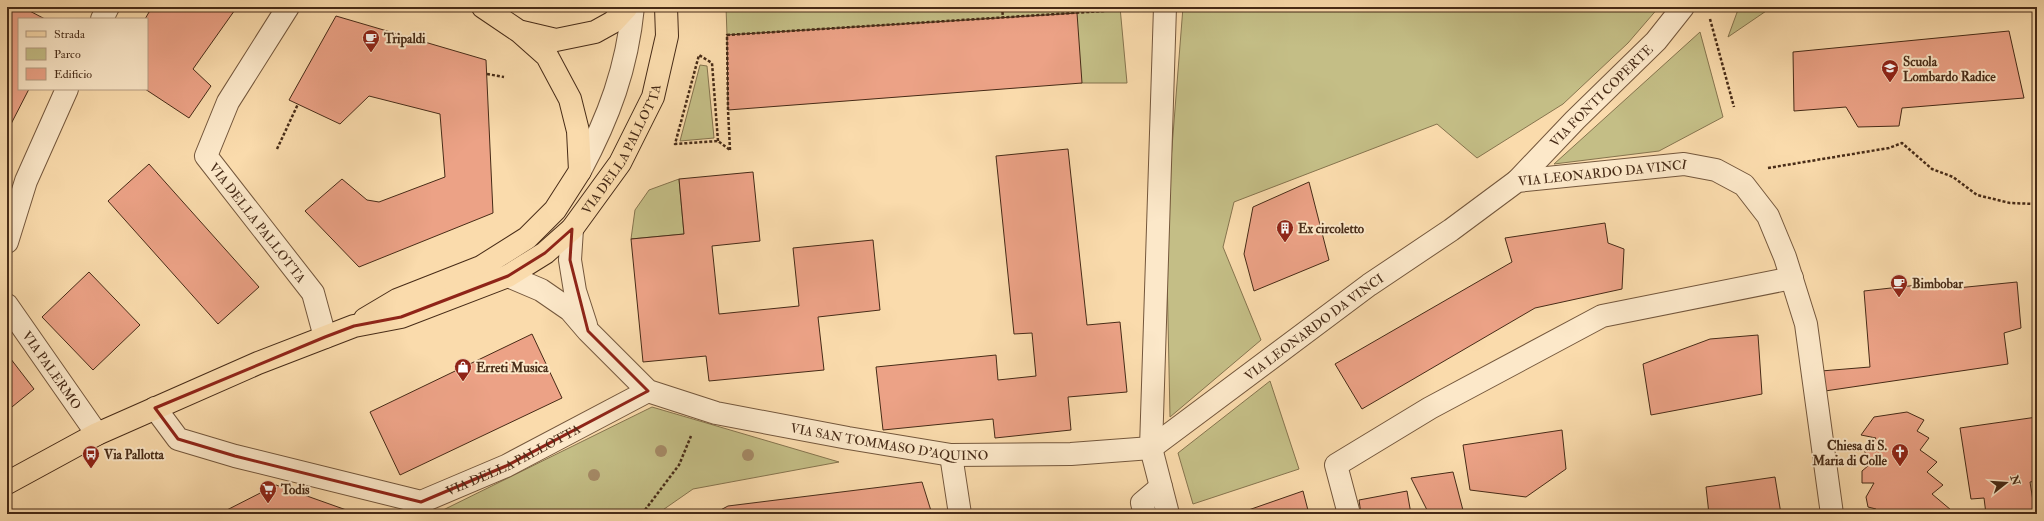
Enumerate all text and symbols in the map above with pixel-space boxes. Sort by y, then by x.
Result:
legend [18,18,148,90]
text: Strada [54,27,86,42]
cafe icon: Tripaldi [361,28,381,53]
place label: Tripaldi [383,31,426,48]
street label: VIA FONTI COPERTE [1547,42,1656,150]
text: Parco [54,47,81,62]
place label: Scuola Lombardo Radice [1903,54,1996,85]
school or university icon: Scuola Lombardo Radice [1880,58,1900,83]
text: Edificio [54,67,92,82]
street label: VIA DELLA PALLOTTA [579,82,665,218]
street label: VIA LEONARDO DA VINCI [1517,157,1688,190]
street label: VIA DELLA PALLOTTA [205,160,309,287]
building icon: Ex circoletto [1275,218,1295,243]
place label: Ex circoletto [1298,221,1365,237]
street label: VIA LEONARDO DA VINCI [1241,270,1387,384]
cafe icon: Bimbobar [1889,273,1909,298]
place label: Bimbobar [1912,276,1964,292]
street label: VIA PALERMO [18,328,84,413]
shop icon: Erreti Musica [453,357,473,382]
place label: Erreti Musica [476,360,549,376]
street label: VIA SAN TOMMASO D'AQUINO [789,420,988,465]
street label: VIA DELLA PALLOTTA [444,421,584,500]
place label: Chiesa di S. Maria di Colle [1811,438,1888,469]
church icon: Chiesa di S. Maria di Colle [1890,442,1910,467]
bus stop icon: Via Pallotta [81,444,101,469]
place label: Via Pallotta [103,447,165,463]
north arrow [1986,463,2026,503]
text: N [2007,473,2023,488]
supermarket icon: Todis [258,479,278,504]
place label: Todis [280,482,310,498]

